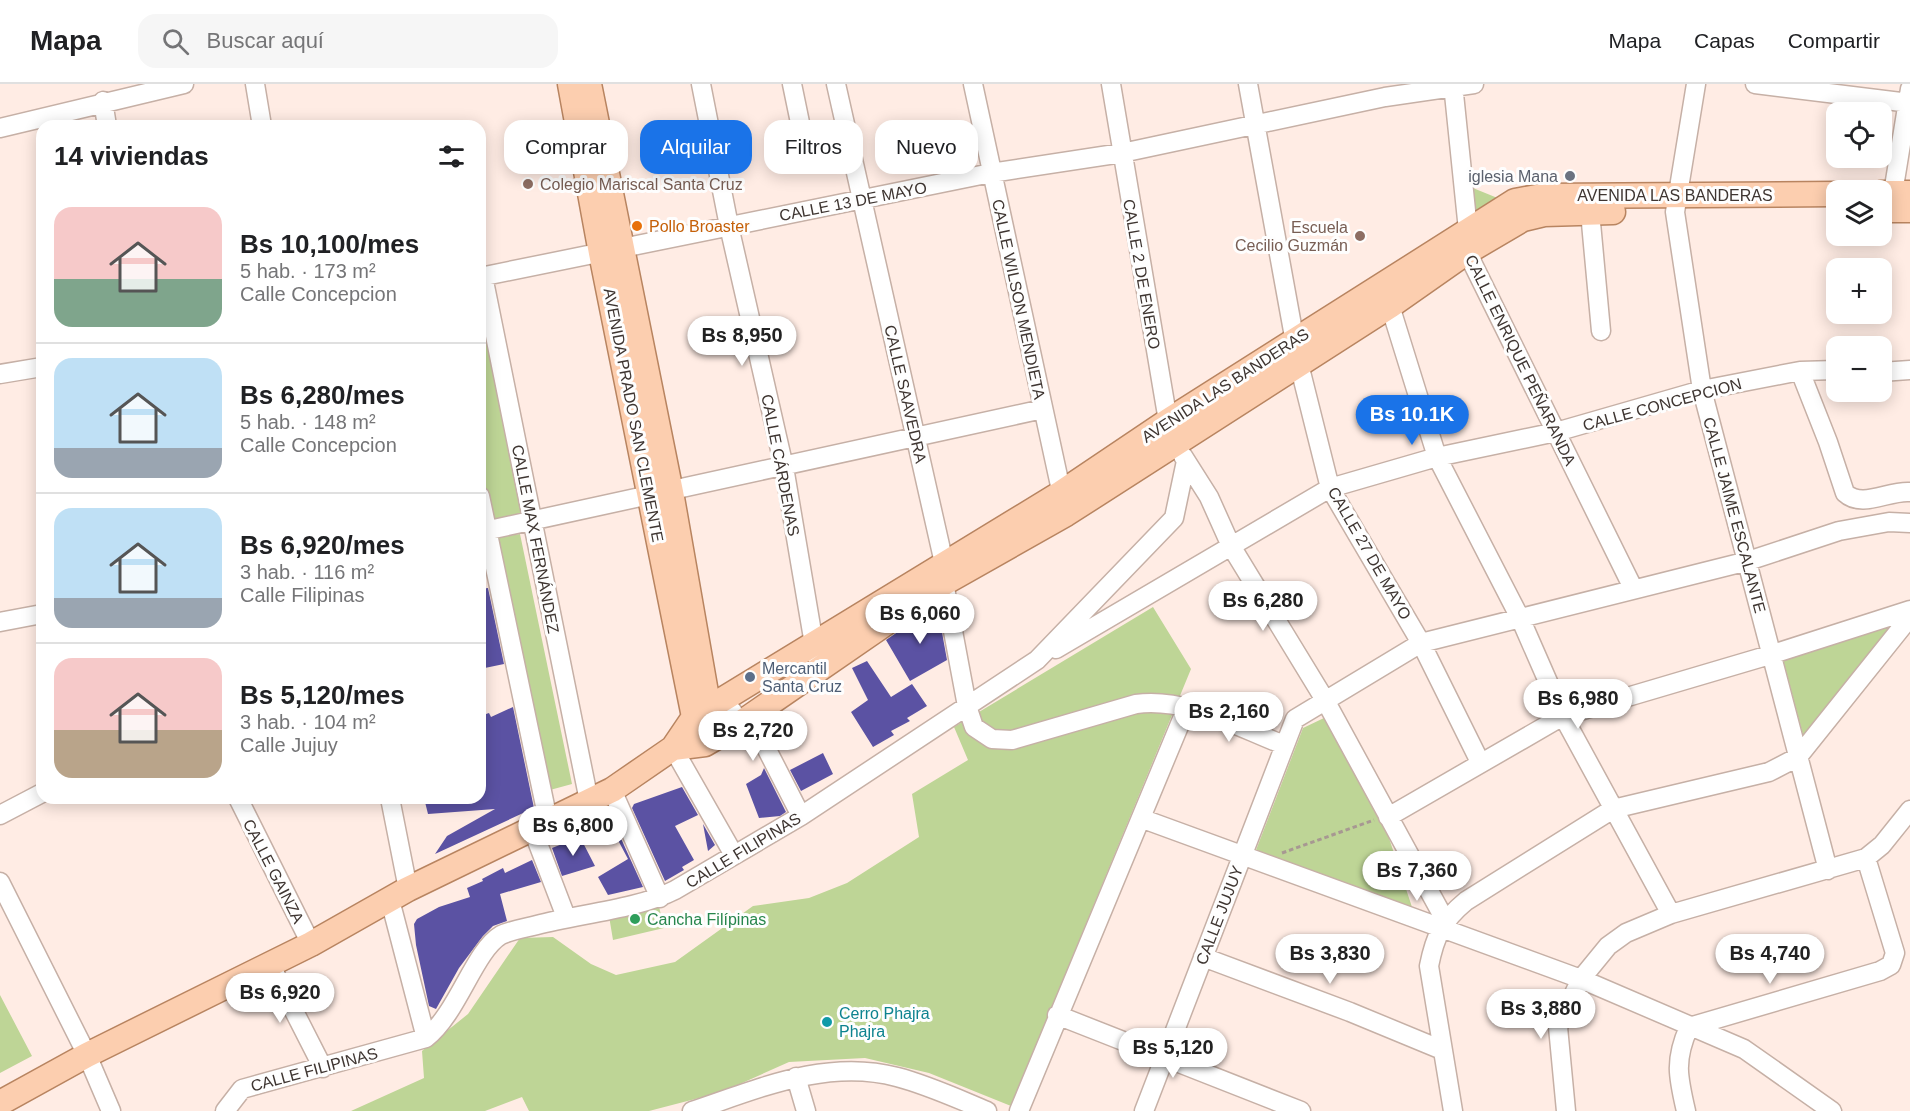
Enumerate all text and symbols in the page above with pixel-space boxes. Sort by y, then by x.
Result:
search box [138,14,558,68]
text: Mapa [30,25,102,56]
icon: search [159,25,192,58]
text: Buscar aquí [207,28,324,53]
text: Mapa [1609,29,1661,52]
text: Capas [1694,29,1755,52]
text: Compartir [1788,29,1880,52]
map controls [1826,102,1892,402]
button: locate [1826,102,1892,168]
chip: Comprar [504,120,628,174]
chip: Alquilar [640,120,752,174]
chip: Filtros [764,120,863,174]
chip: Nuevo [875,120,978,174]
icon: filters [435,140,468,173]
text: 14 viviendas [54,141,209,171]
place label: iglesia Mana [1468,168,1558,185]
marker: iglesia Mana [1563,169,1577,183]
place label: Colegio Mariscal Santa Cruz [540,176,743,193]
marker: Colegio Mariscal Santa Cruz [521,177,535,191]
street label: CALLE 13 DE MAYO [778,179,928,224]
button: layers [1826,180,1892,246]
street label: AVENIDA LAS BANDERAS [1577,187,1773,204]
street label: CALLE WILSON MENDIETA [989,197,1048,401]
street label: CALLE 2 DE ENERO [1120,198,1163,350]
place label: Pollo Broaster [649,218,750,235]
marker: Pollo Broaster [630,219,644,233]
place label: Escuela Cecilio Guzmán [1235,219,1348,254]
text: Bs 10,100/mes [240,229,419,259]
marker: Escuela Cecilio Guzmán [1353,229,1367,243]
icon: home [102,231,174,303]
street label: CALLE ENRIQUE PEÑARANDA [1462,251,1581,469]
button: + [1826,258,1892,324]
text: 5 hab. · 173 m² [240,260,376,282]
text: Calle Concepcion [240,283,397,305]
street label: AVENIDA PRADO SAN CLEMENTE [601,287,667,544]
pin: Bs 8,950 [680,316,804,367]
street label: CALLE SAAVEDRA [881,323,930,465]
text: Bs 8,950 [701,324,783,346]
street label: AVENIDA LAS BANDERAS [1139,325,1312,446]
button: − [1826,336,1892,402]
street label: CALLE CONCEPCION [1581,375,1743,434]
text: Bs 6,280/mes [240,380,405,410]
icon: home [102,382,174,454]
street label: CALLE CÁRDENAS [758,393,804,537]
pin: Bs 10.1K [1350,395,1474,446]
text: Bs 10.1K [1370,403,1454,425]
text: 5 hab. · 148 m² [240,411,376,433]
street label: CALLE JAIME ESCALANTE [1700,415,1769,615]
text: Calle Concepcion [240,434,397,456]
street label: CALLE MAX FERNÁNDEZ [509,443,563,635]
street label: CALLE 27 DE MAYO [1325,484,1414,622]
text: Bs 6,920/mes [240,530,405,560]
icon: home [102,532,174,604]
text: 3 hab. · 116 m² [240,561,374,583]
pin: Bs 6,280 [1201,581,1325,632]
text: Calle Filipinas [240,584,365,606]
text: Bs 6,280 [1222,589,1304,611]
pin: Bs 6,060 [858,594,982,645]
text: Bs 6,060 [879,602,961,624]
place label: Mercantil Santa Cruz [762,660,842,695]
marker: Mercantil Santa Cruz [743,670,757,684]
pin: Bs 6,980 [1516,679,1640,730]
text: Bs 5,120/mes [240,680,405,710]
icon: home [102,682,174,754]
text: Bs 6,980 [1537,687,1619,709]
pin: Bs 2,160 [1167,692,1291,743]
text: Bs 2,160 [1188,700,1270,722]
text: 3 hab. · 104 m² [240,711,376,733]
pin: Bs 2,720 [691,711,815,762]
text: Bs 2,720 [712,719,794,741]
text: Calle Jujuy [240,734,338,756]
pin: Bs 6,800 [511,806,635,857]
street label: CALLE FILIPINAS [683,809,804,891]
text: Bs 6,800 [532,814,614,836]
street label: CALLE GAINZA [240,816,307,926]
pin: Bs 7,360 [1355,851,1479,902]
text: Bs 7,360 [1376,859,1458,881]
street label: CALLE JUJUY [1193,863,1246,967]
place label: Cancha Filípinas [647,911,766,928]
marker: Cancha Filípinas [628,912,642,926]
pin: Bs 3,830 [1268,934,1392,985]
pin: Bs 4,740 [1708,934,1832,985]
text: Bs 3,830 [1289,942,1371,964]
text: Bs 4,740 [1729,942,1811,964]
pin: Bs 6,920 [218,973,342,1024]
text: Bs 6,920 [239,981,321,1003]
pin: Bs 3,880 [1479,989,1603,1040]
text: Bs 3,880 [1500,997,1582,1019]
place label: Cerro Phajra Phajra [839,1005,930,1040]
marker: Cerro Phajra Phajra [820,1015,834,1029]
pin: Bs 5,120 [1111,1028,1235,1079]
text: Bs 5,120 [1132,1036,1214,1058]
street label: CALLE FILIPINAS [249,1044,379,1095]

